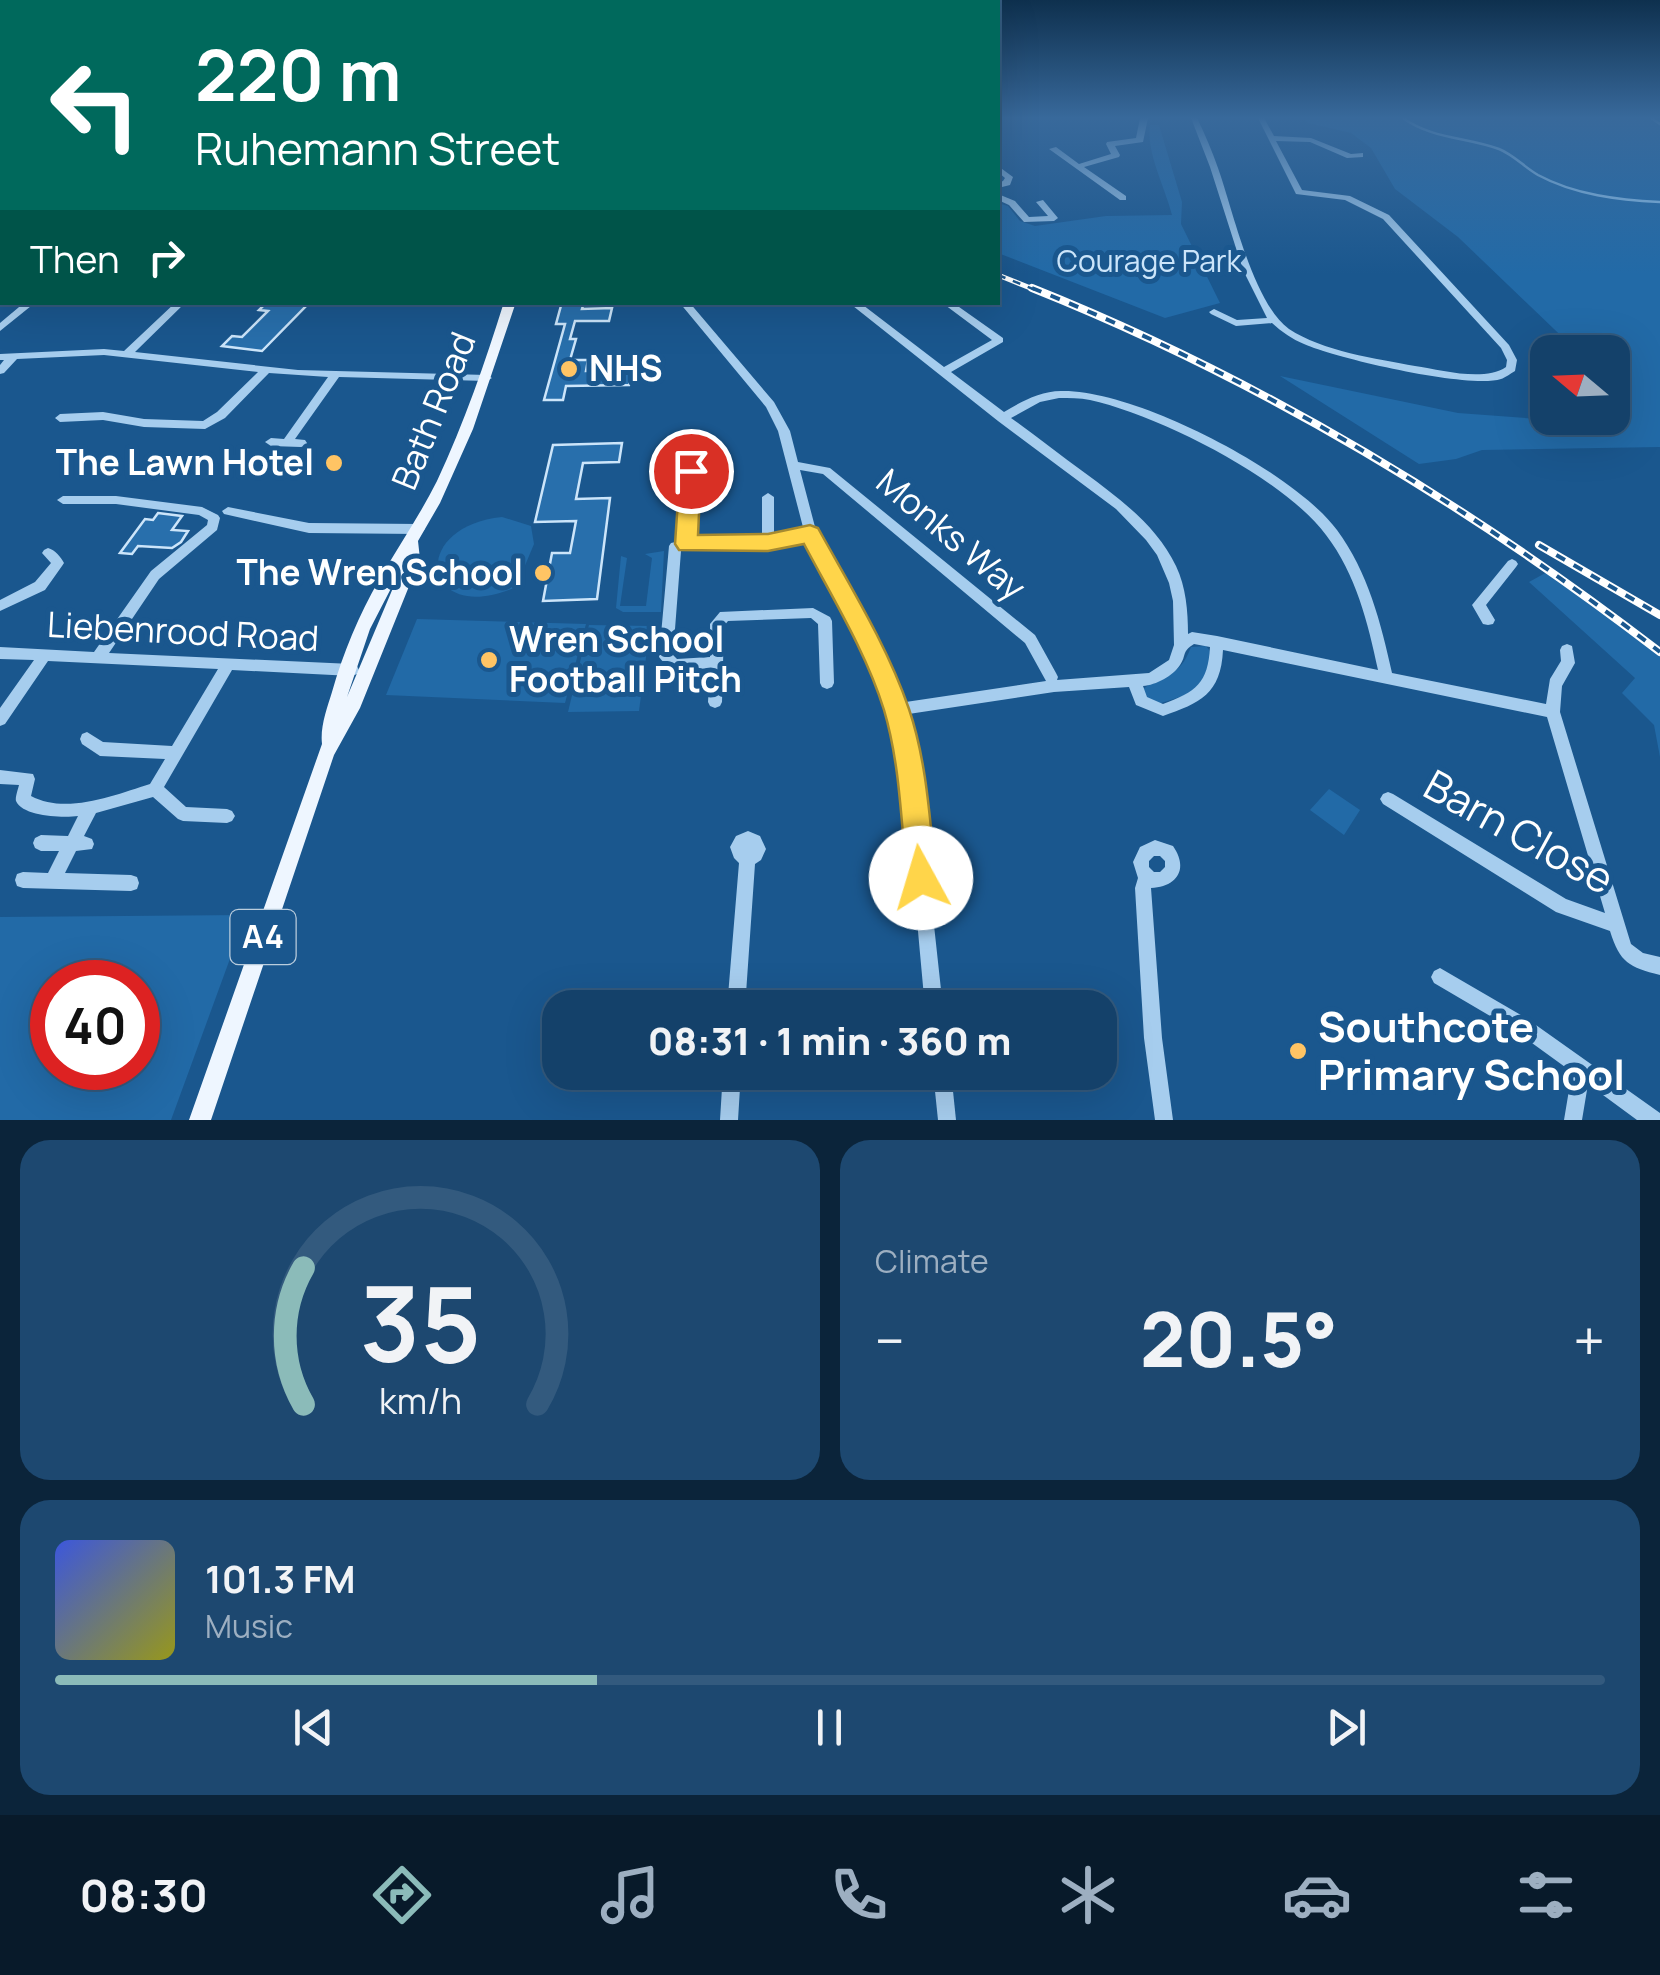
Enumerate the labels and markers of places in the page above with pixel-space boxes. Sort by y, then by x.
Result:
place label: NHS [589,344,662,392]
marker: NHS [558,358,580,380]
pin [649,429,734,514]
place label: The Lawn Hotel [56,438,314,486]
marker: The Lawn Hotel [323,452,345,474]
place label: The Wren School [236,548,523,596]
marker: The Wren School [532,562,554,584]
place label: Wren School Football Pitch [509,615,742,703]
marker: Wren School Football Pitch [478,649,500,671]
place label: Southcote Primary School [1318,997,1625,1103]
marker: Southcote Primary School [1287,1040,1309,1062]

